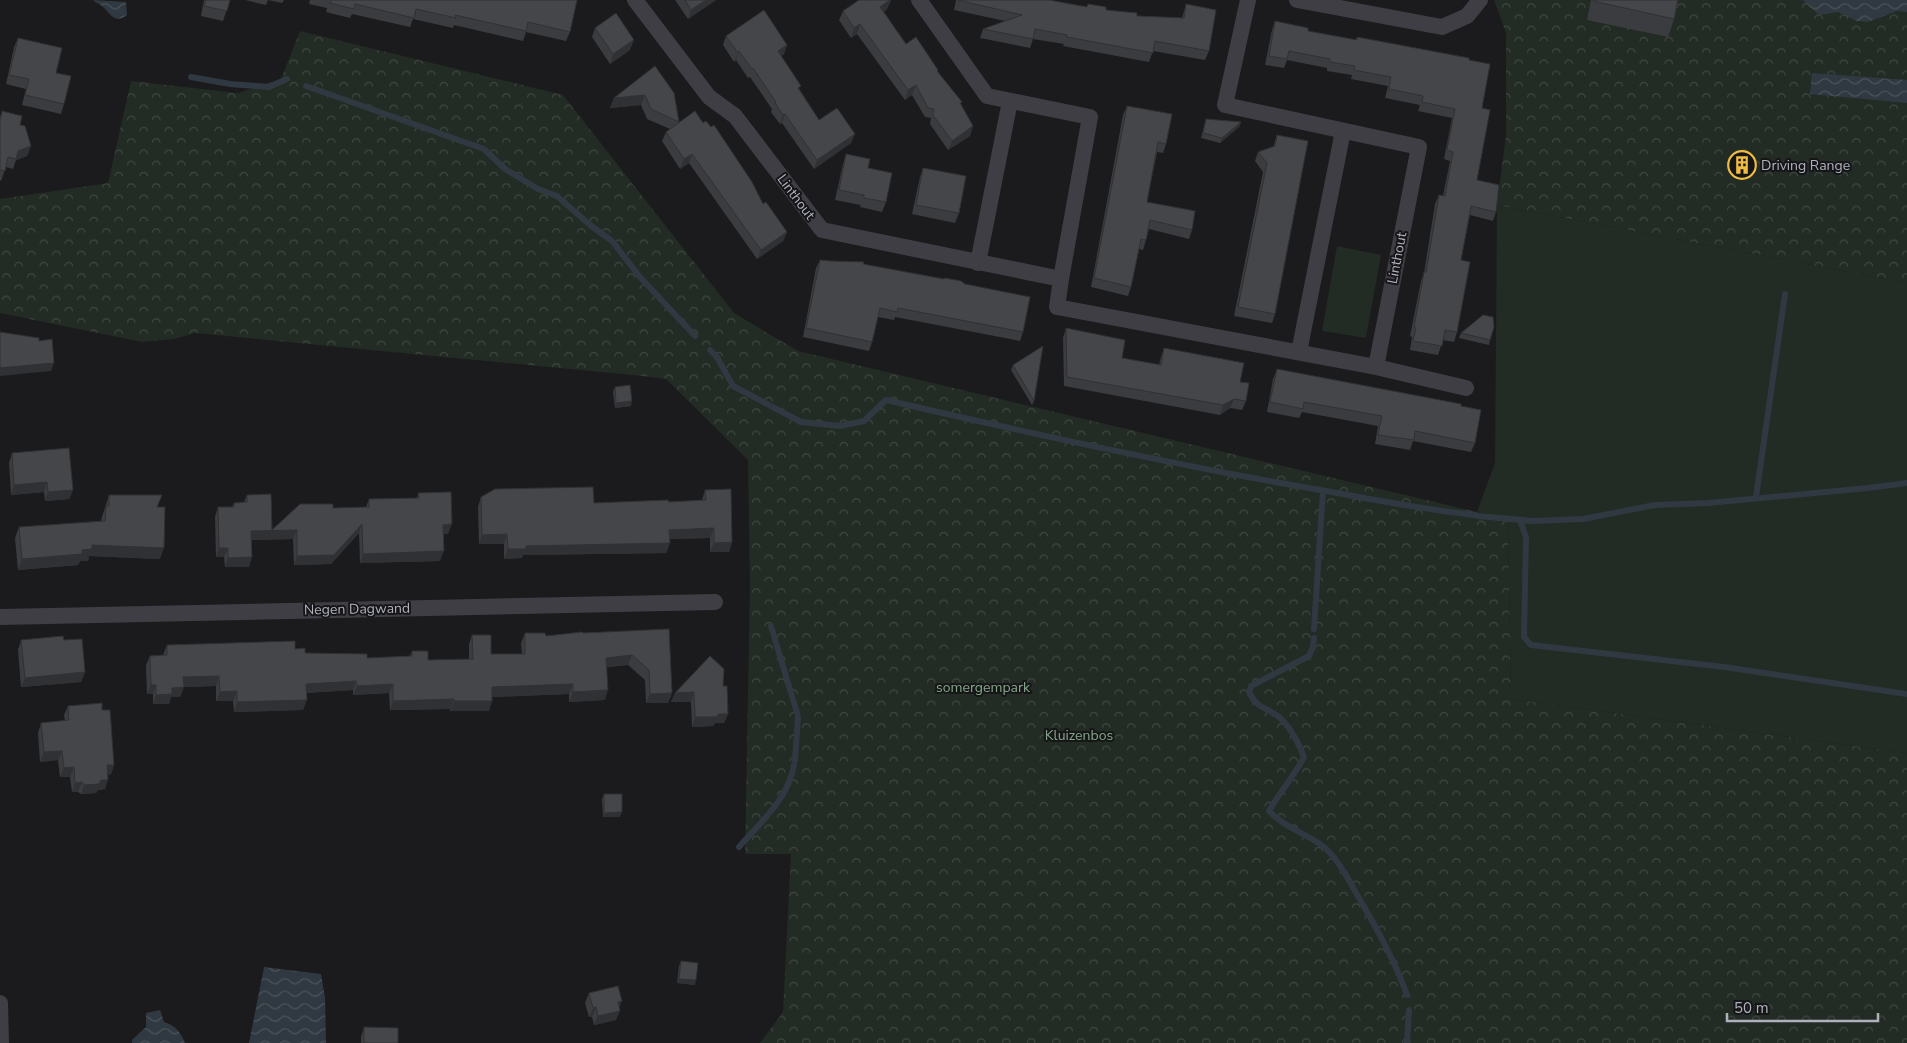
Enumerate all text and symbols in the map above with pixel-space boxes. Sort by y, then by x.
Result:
building icon: Driving Range [1727,150,1757,180]
place label: Driving Range [1761,156,1850,175]
street label: Linthout [773,170,819,224]
street label: Linthout [1383,230,1411,285]
street label: Negen Dagwand [304,599,410,619]
park label: somergempark [936,678,1031,697]
park label: Kluizenbos [1045,726,1113,745]
scale bar [1727,990,1878,1022]
text: 50 m [1734,998,1769,1018]

